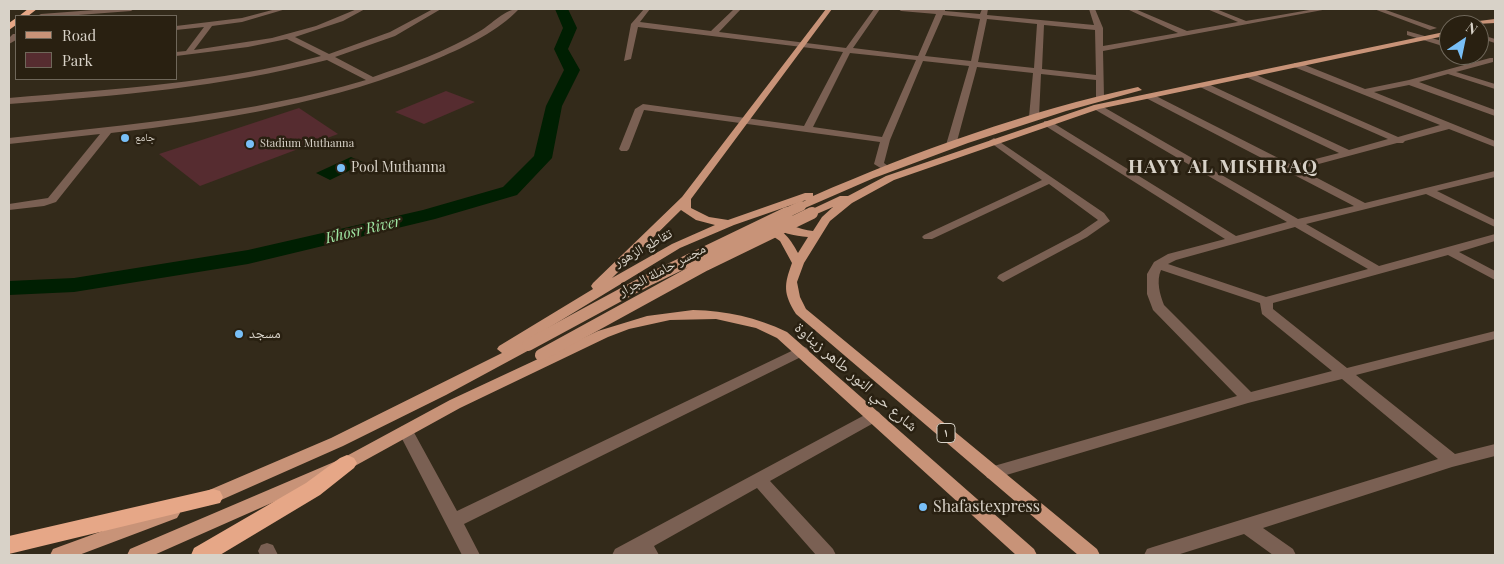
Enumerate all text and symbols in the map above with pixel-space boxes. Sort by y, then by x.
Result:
legend [15,15,178,80]
north arrow [1439,15,1489,65]
text: N [1463,17,1482,39]
text: Road [62,25,96,45]
text: Park [62,50,93,70]
place label: جامع [135,131,155,145]
marker: جامع [119,132,131,144]
place label: Stadium Muthanna [260,137,354,151]
marker: Stadium Muthanna [244,138,256,150]
district label: HAYY AL MISHRAQ [1126,156,1320,178]
place label: Pool Muthanna [351,160,446,176]
marker: Pool Muthanna [335,162,347,174]
water label: Khosr River [324,213,402,247]
street label: تقاطع الزهور [611,225,675,271]
street label: مجسر حاملة الجرار [616,240,708,300]
street label: شارع حي النور طاهر زيناوة [791,318,921,436]
place label: مسجد [249,326,281,342]
marker: مسجد [233,328,245,340]
road number: ١ [937,423,955,442]
place label: Shafastexpress [933,497,1040,517]
marker: Shafastexpress [917,501,929,513]

